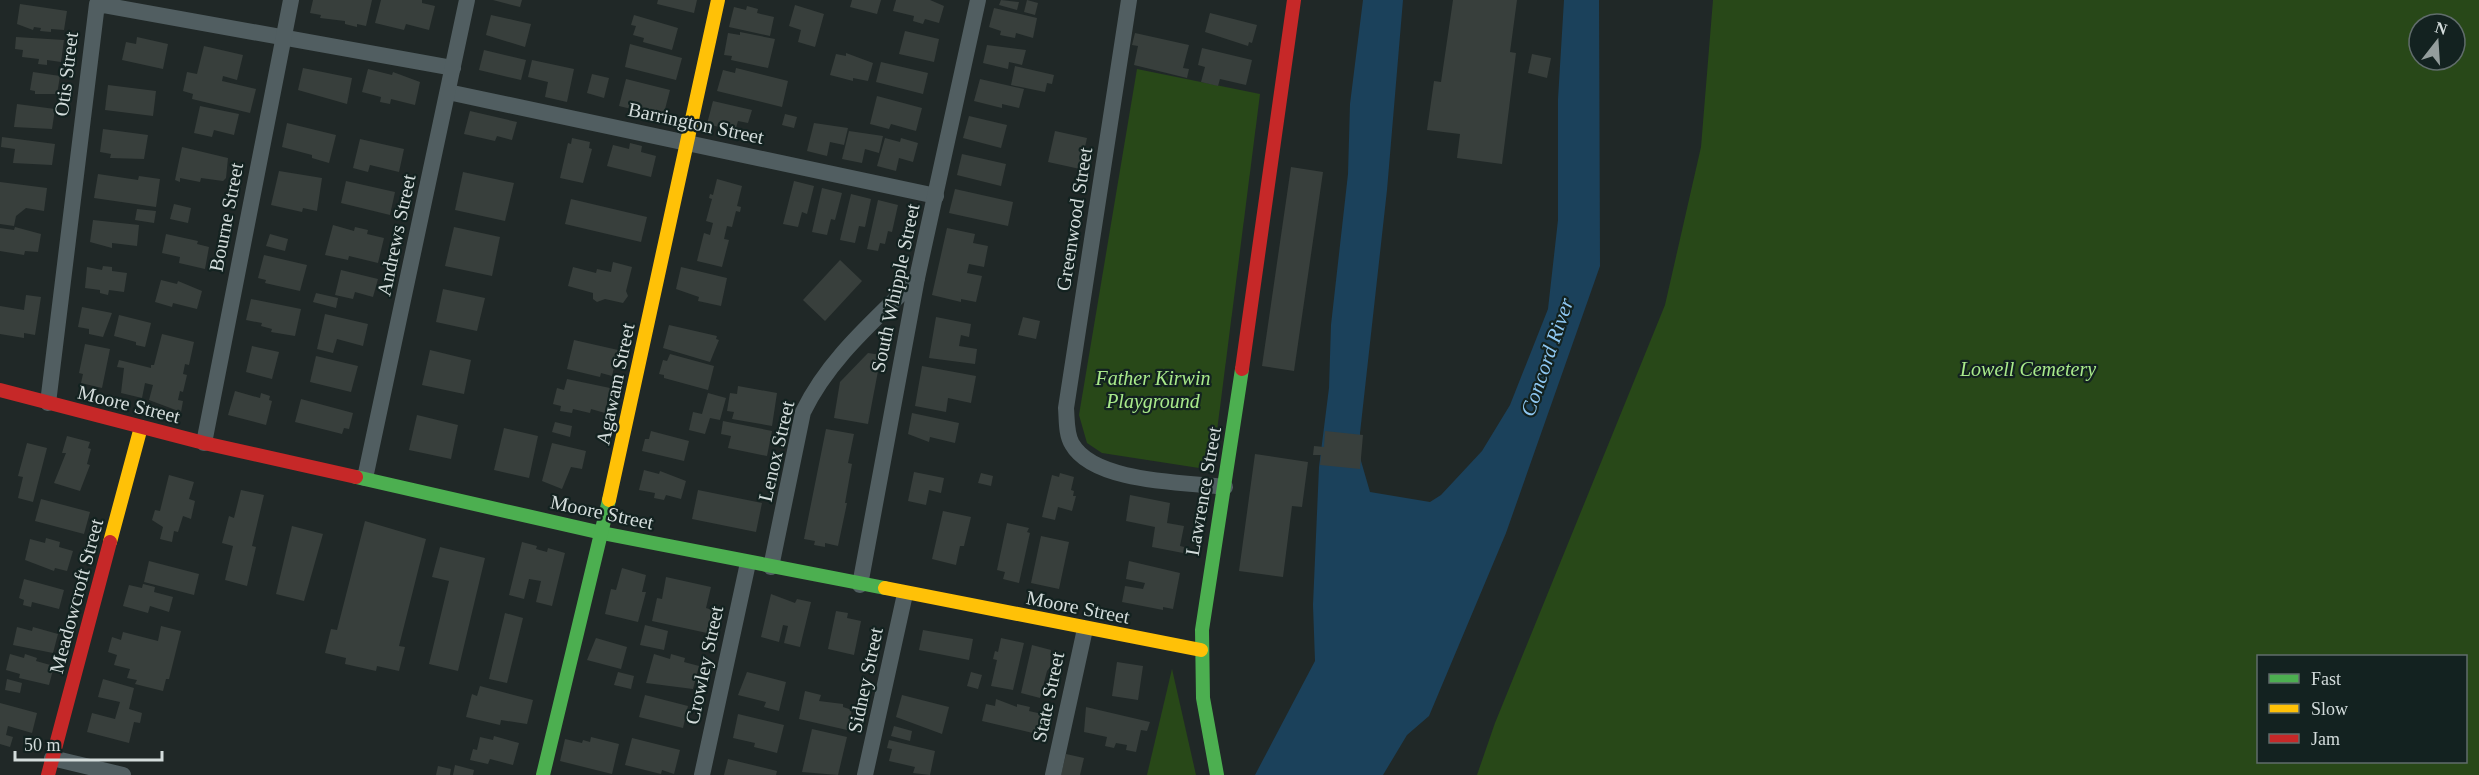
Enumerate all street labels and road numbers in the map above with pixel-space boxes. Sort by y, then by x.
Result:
street label: Otis Street [50,30,82,118]
street label: Barrington Street [626,98,766,149]
street label: Greenwood Street [1052,145,1096,292]
street label: Bourne Street [205,160,247,273]
street label: Andrews Street [372,172,420,298]
street label: South Whipple Street [866,201,925,375]
street label: Agawam Street [591,321,640,447]
street label: Moore Street [75,381,183,427]
street label: Lenox Street [754,398,798,504]
street label: Lawrence Street [1181,424,1225,557]
street label: Moore Street [548,490,656,534]
street label: Meadowcroft Street [45,516,107,676]
street label: Moore Street [1024,586,1132,628]
street label: Crowley Street [681,603,728,726]
street label: Sidney Street [843,625,888,735]
street label: State Street [1028,649,1068,744]

